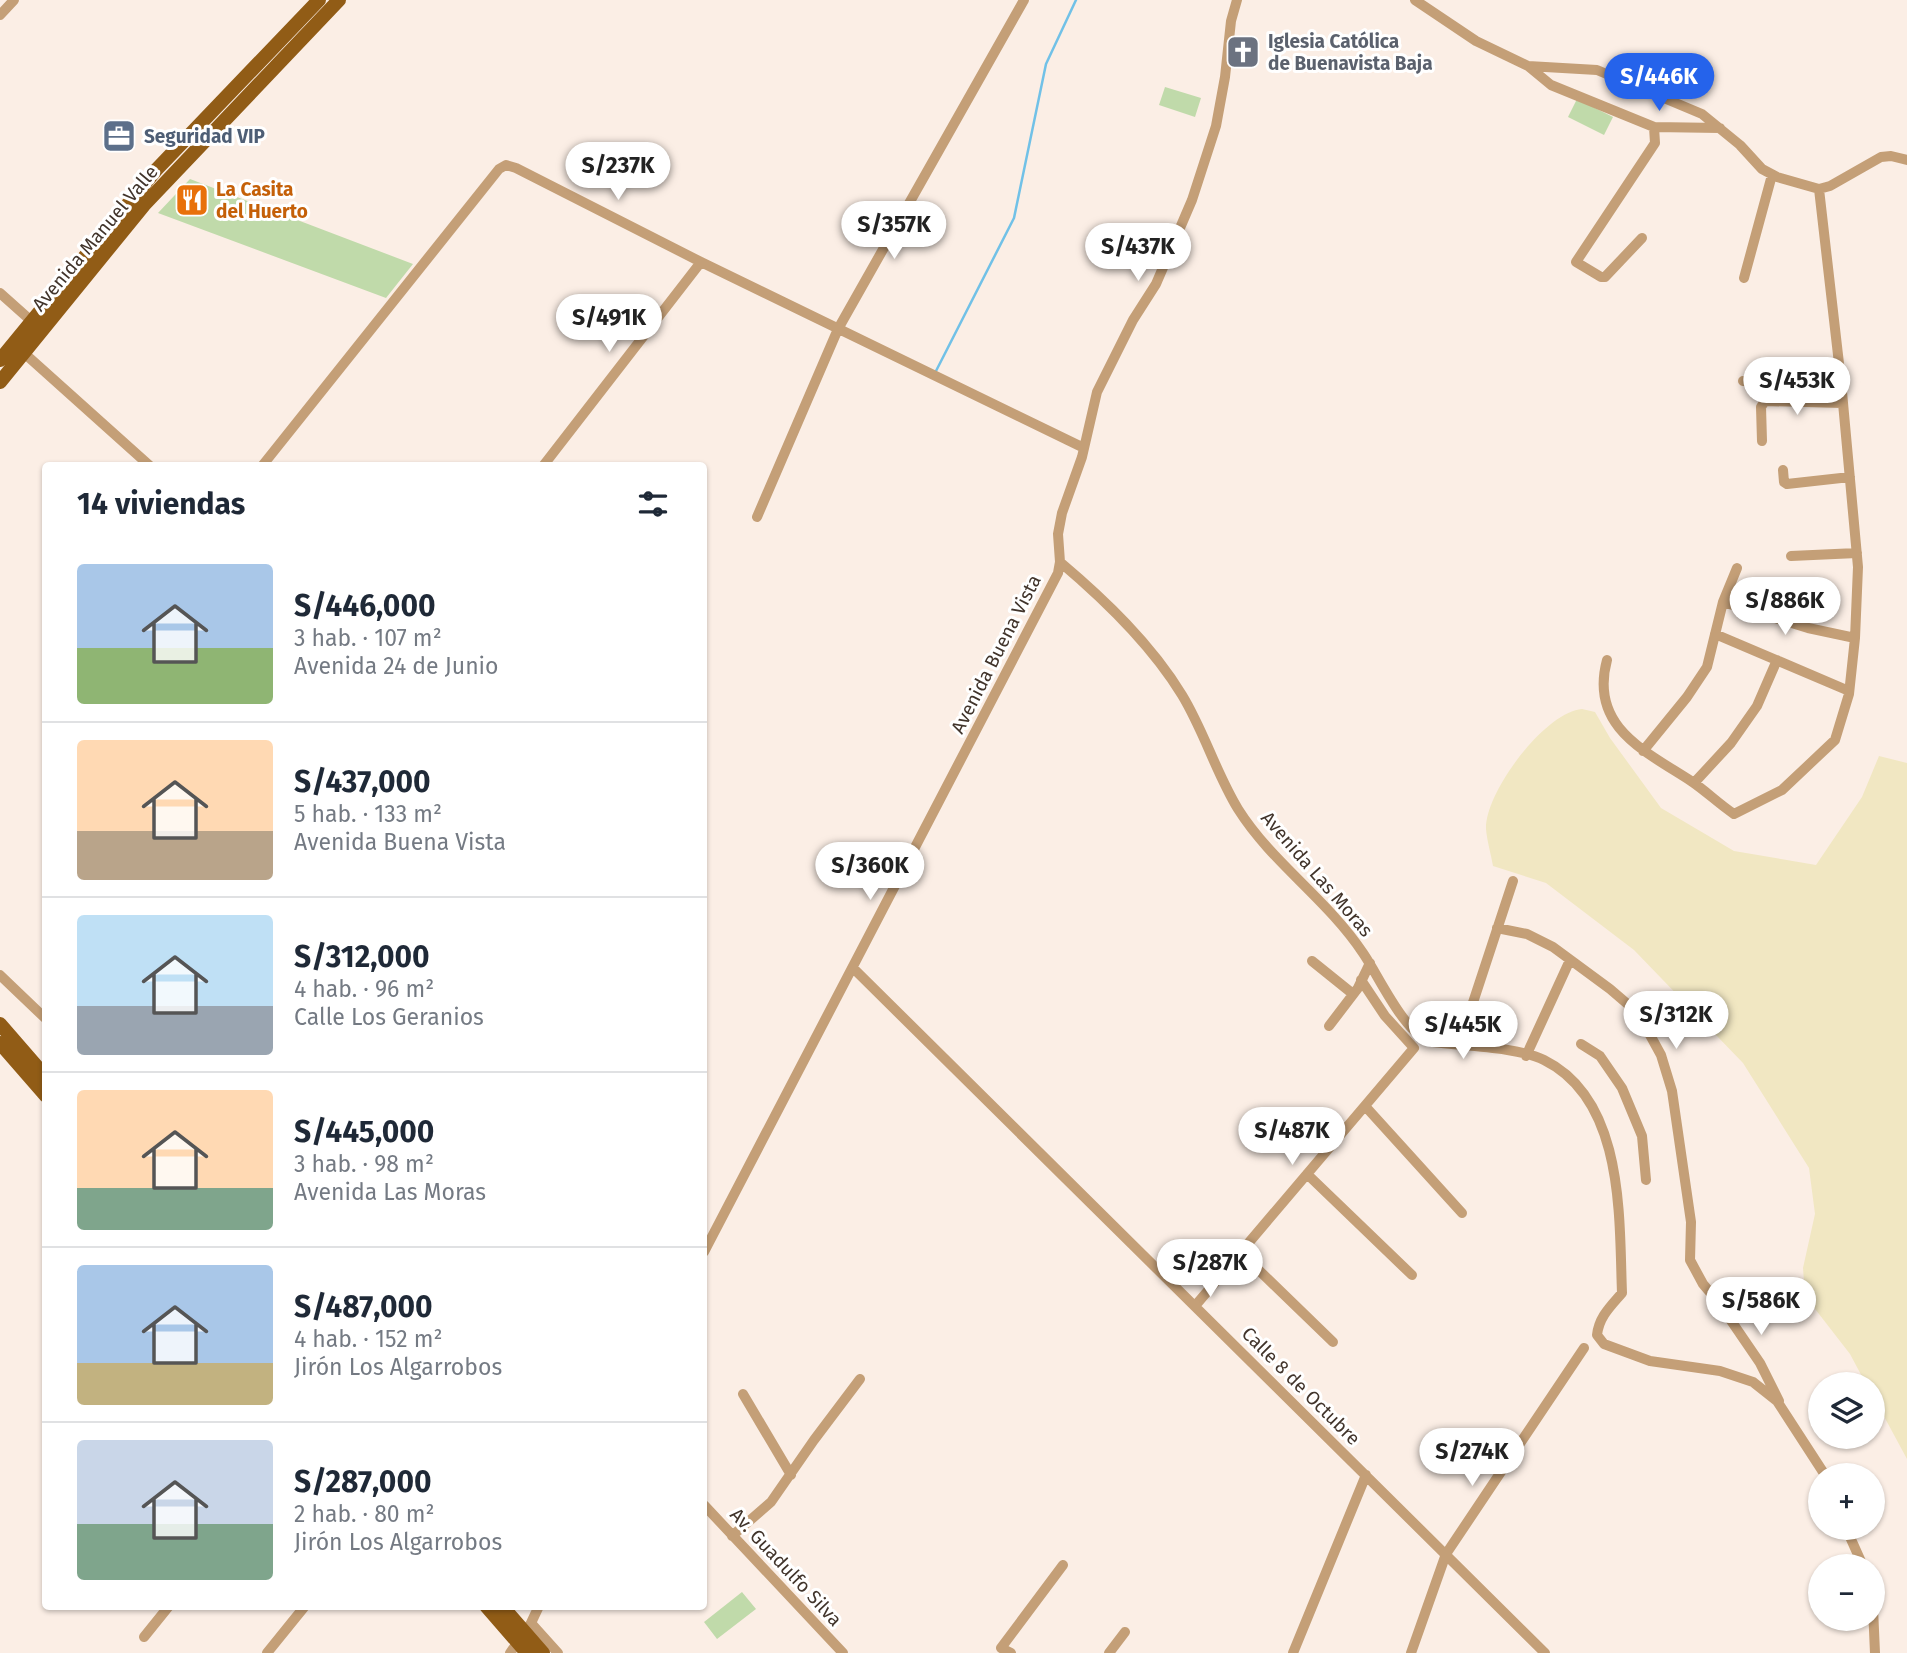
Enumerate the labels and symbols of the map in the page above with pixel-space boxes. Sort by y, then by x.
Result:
place label: Iglesia Católica de Buenavista Baja [1268,30,1433,75]
church icon: Iglesia Católica de Buenavista Baja [1224,33,1262,71]
pin: S/446K [1602,54,1716,113]
office icon: Seguridad VIP [100,117,138,155]
place label: Seguridad VIP [144,125,265,148]
pin: S/237K [561,142,675,202]
street label: Avenida Manuel Valle [27,160,163,316]
place label: La Casita del Huerto [216,178,308,223]
restaurant icon: La Casita del Huerto [173,181,211,219]
pin: S/357K [837,202,951,261]
pin: S/437K [1081,224,1195,283]
pin: S/491K [552,294,666,354]
pin: S/453K [1740,358,1854,417]
street label: Avenida Buena Vista [946,571,1046,737]
pin: S/886K [1728,578,1842,637]
street label: Avenida Las Moras [1256,807,1378,941]
pin: S/360K [813,842,927,902]
pin: S/312K [1619,992,1733,1051]
pin: S/445K [1406,1002,1520,1061]
pin: S/487K [1235,1108,1349,1167]
pin: S/287K [1153,1240,1267,1299]
pin: S/586K [1704,1278,1818,1337]
street label: Calle 8 de Octubre [1237,1322,1365,1450]
pin: S/274K [1415,1428,1529,1488]
street label: Av. Guadulfo Silva [725,1503,847,1631]

